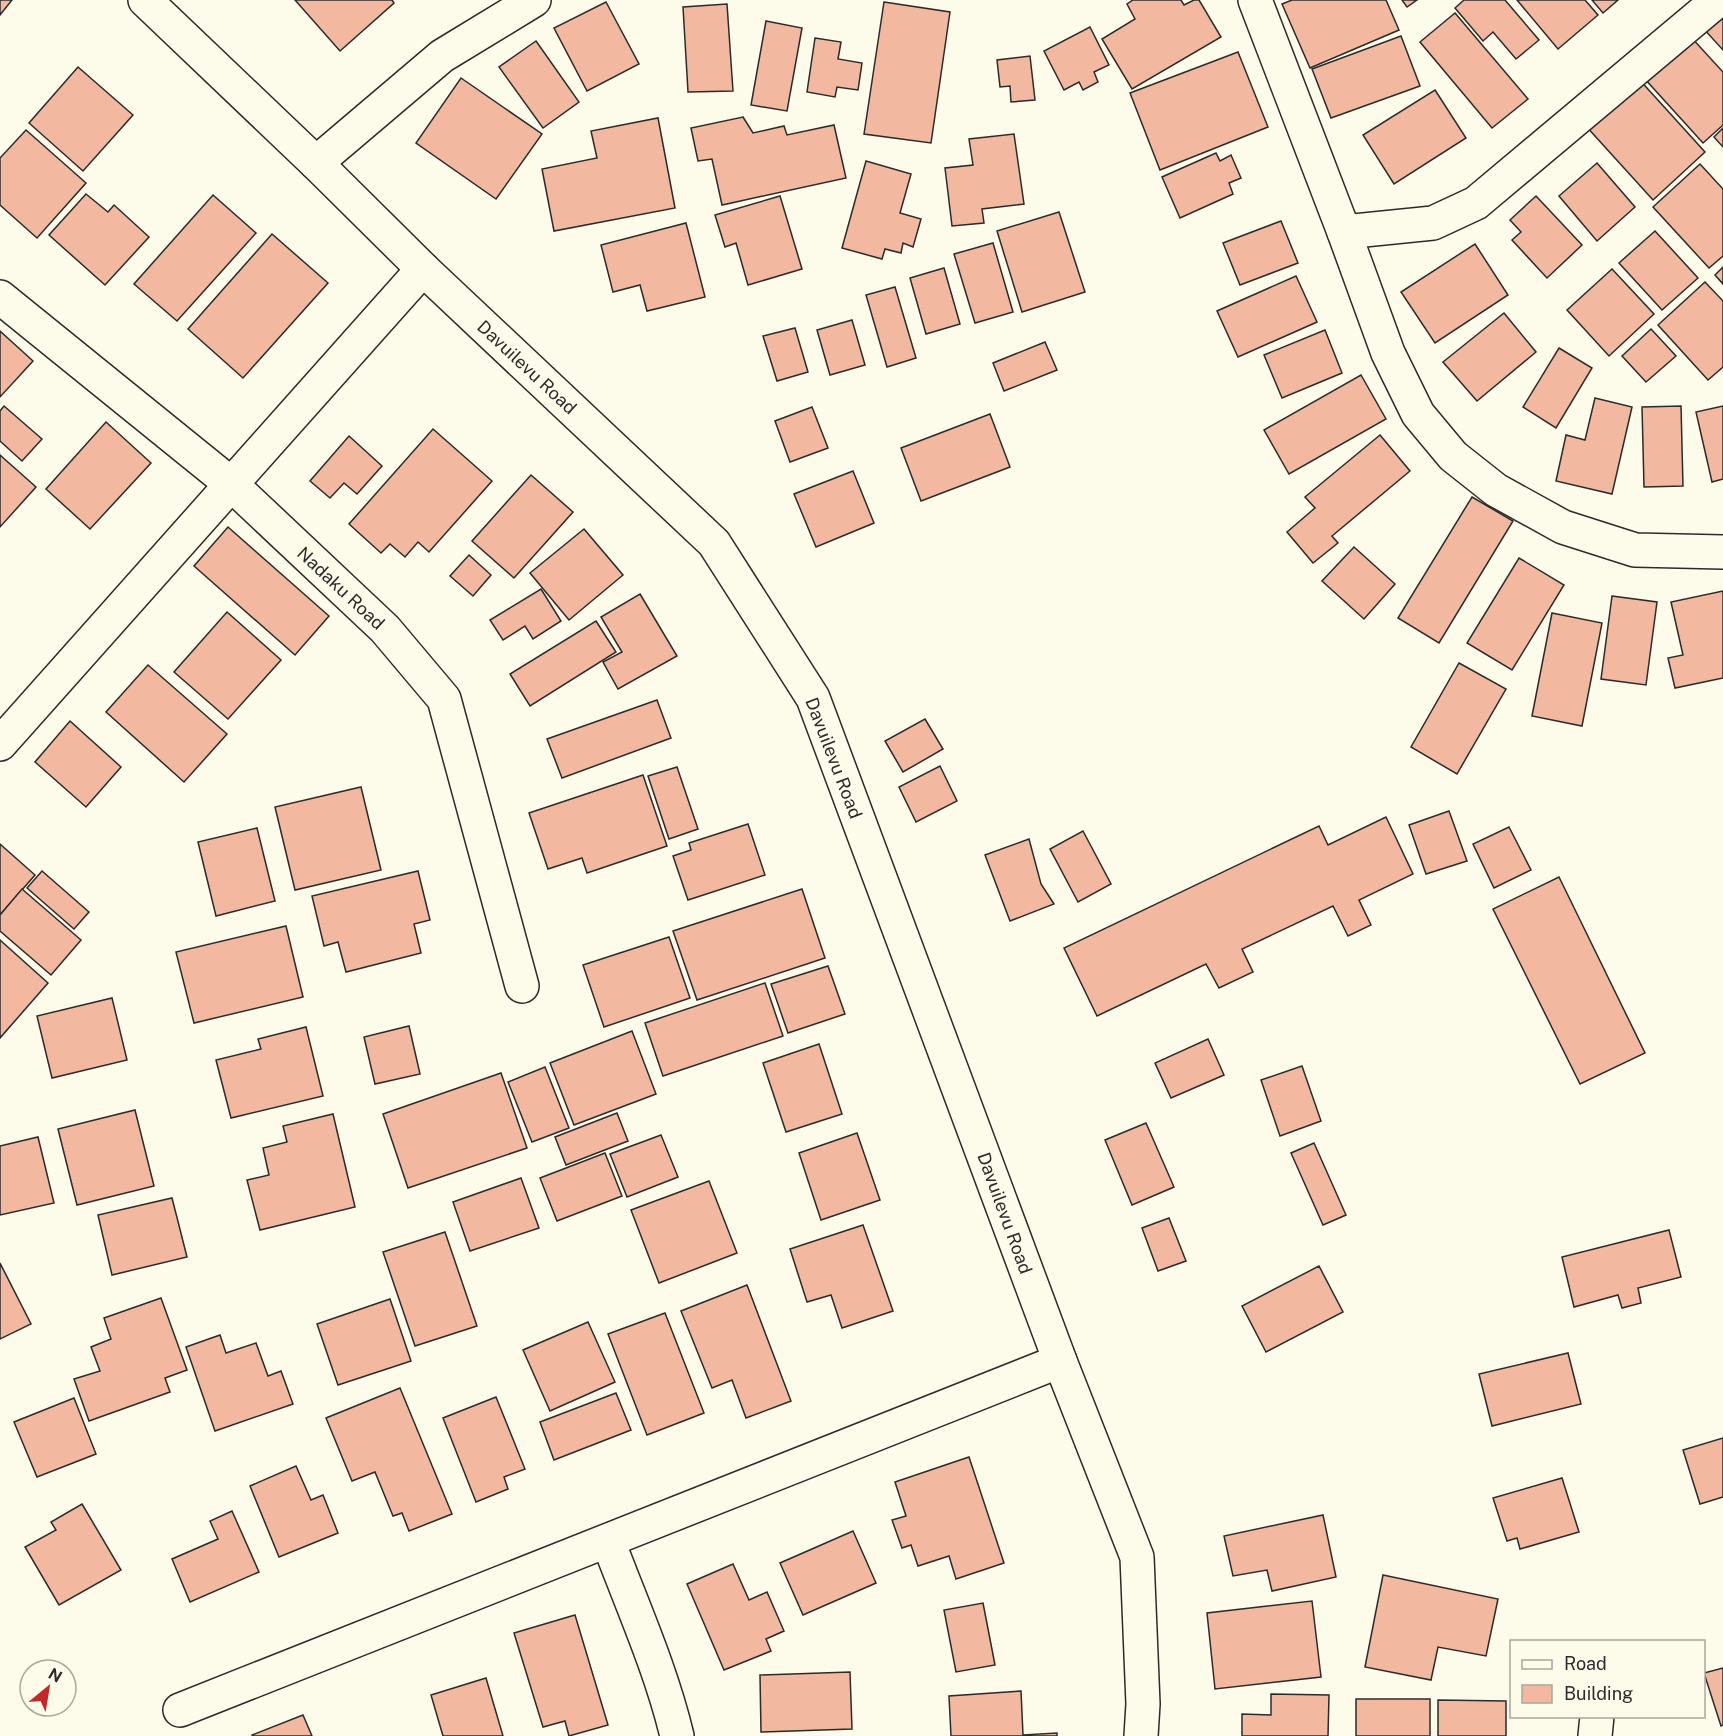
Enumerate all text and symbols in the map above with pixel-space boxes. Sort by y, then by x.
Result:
street label: Davuilevu Road [473,316,581,418]
street label: Nadaku Road [293,542,389,634]
street label: Davuilevu Road [801,695,867,821]
street label: Davuilevu Road [973,1149,1037,1277]
legend [1510,1640,1705,1718]
text: Road [1564,1653,1607,1674]
north arrow [18,1658,78,1718]
text: N [45,1664,65,1687]
text: Building [1564,1683,1633,1704]

